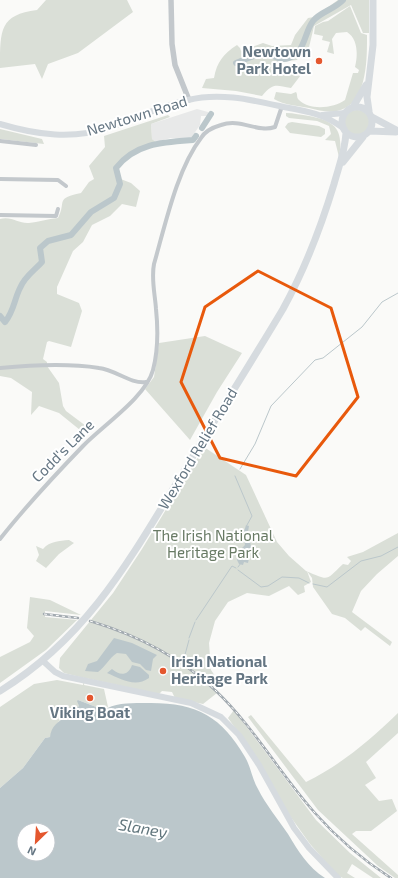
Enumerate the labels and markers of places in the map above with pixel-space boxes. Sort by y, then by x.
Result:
place label: Newtown Park Hotel [237,42,311,77]
marker: Newtown Park Hotel [314,56,324,66]
place label: Irish National Heritage Park [171,652,269,687]
marker: Irish National Heritage Park [158,666,168,676]
marker: Viking Boat [85,693,95,703]
place label: Viking Boat [50,703,130,721]

